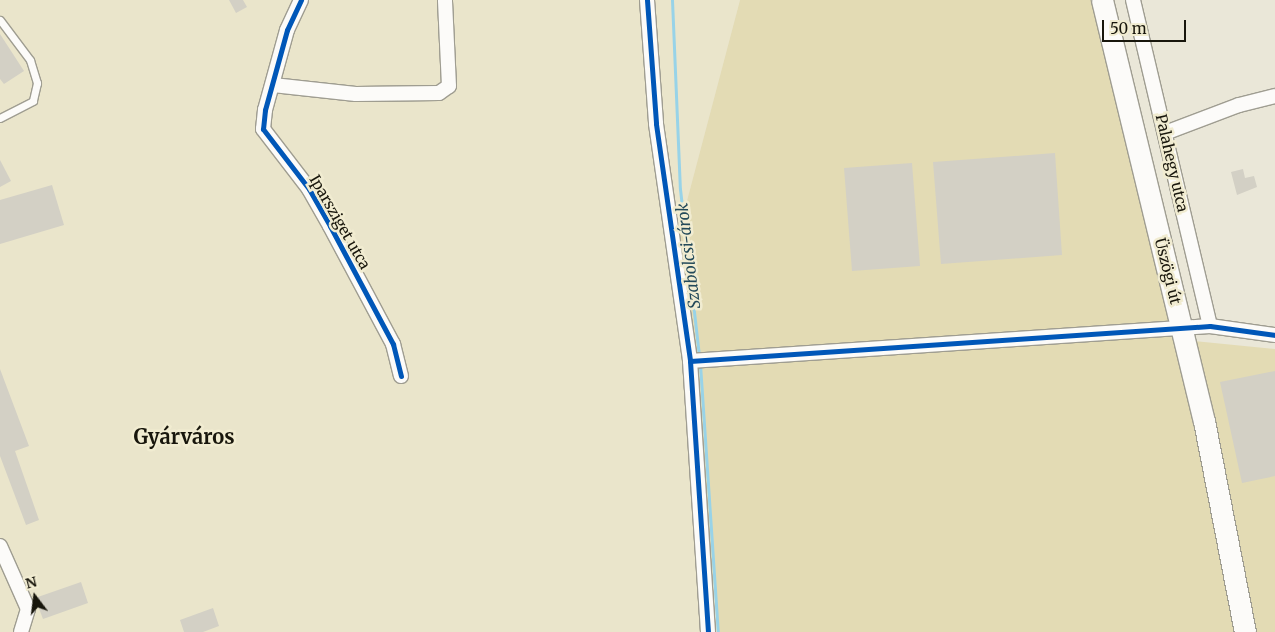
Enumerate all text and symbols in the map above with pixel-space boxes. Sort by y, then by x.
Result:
scale bar [1105,10,1189,42]
text: 50 m [1110,19,1147,38]
street label: Palahegy utca [1152,112,1192,214]
street label: Iparsziget utca [306,172,374,272]
water label: Szabolcsi-árok [672,202,704,310]
street label: Üszögi út [1151,236,1185,306]
district label: Gyárváros [134,424,234,448]
north arrow [10,572,60,622]
text: N [23,572,39,593]

